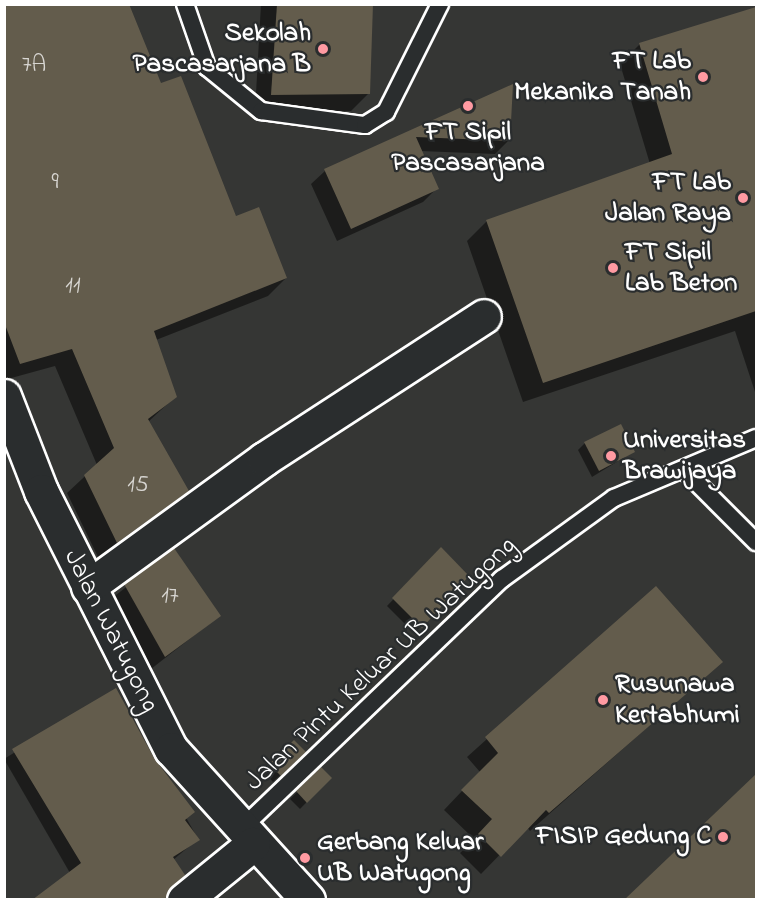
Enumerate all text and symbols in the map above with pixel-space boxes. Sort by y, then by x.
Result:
place label: Sekolah Pascasarjana B [133,17,311,80]
marker: Sekolah Pascasarjana B [316,42,330,56]
place label: FT Lab Mekanika Tanah [514,45,691,108]
house number: 7A [22,52,46,80]
marker: FT Lab Mekanika Tanah [696,70,710,84]
marker: FT Sipil Pascasarjana [461,99,475,113]
place label: FT Sipil Pascasarjana [391,116,545,179]
place label: FT Lab Jalan Raya [605,166,731,229]
house number: 9 [51,169,59,197]
marker: FT Lab Jalan Raya [736,191,750,205]
place label: FT Sipil Lab Beton [625,236,737,299]
marker: FT Sipil Lab Beton [606,261,620,275]
house number: 11 [65,273,81,301]
place label: Universitas Brawijaya [623,424,746,487]
marker: Universitas Brawijaya [604,449,618,463]
house number: 15 [127,472,149,500]
street label: Jalan Pintu Keluar UB Watugong [239,530,523,798]
street label: Jalan Watugong [56,544,166,718]
house number: 17 [161,583,179,611]
place label: Rusunawa Kertabhumi [615,668,740,731]
marker: Rusunawa Kertabhumi [596,693,610,707]
place label: FISIP Gedung C [536,821,711,853]
place label: Gerbang Keluar UB Watugong [317,826,483,889]
marker: FISIP Gedung C [716,830,730,844]
marker: Gerbang Keluar UB Watugong [298,851,312,865]

